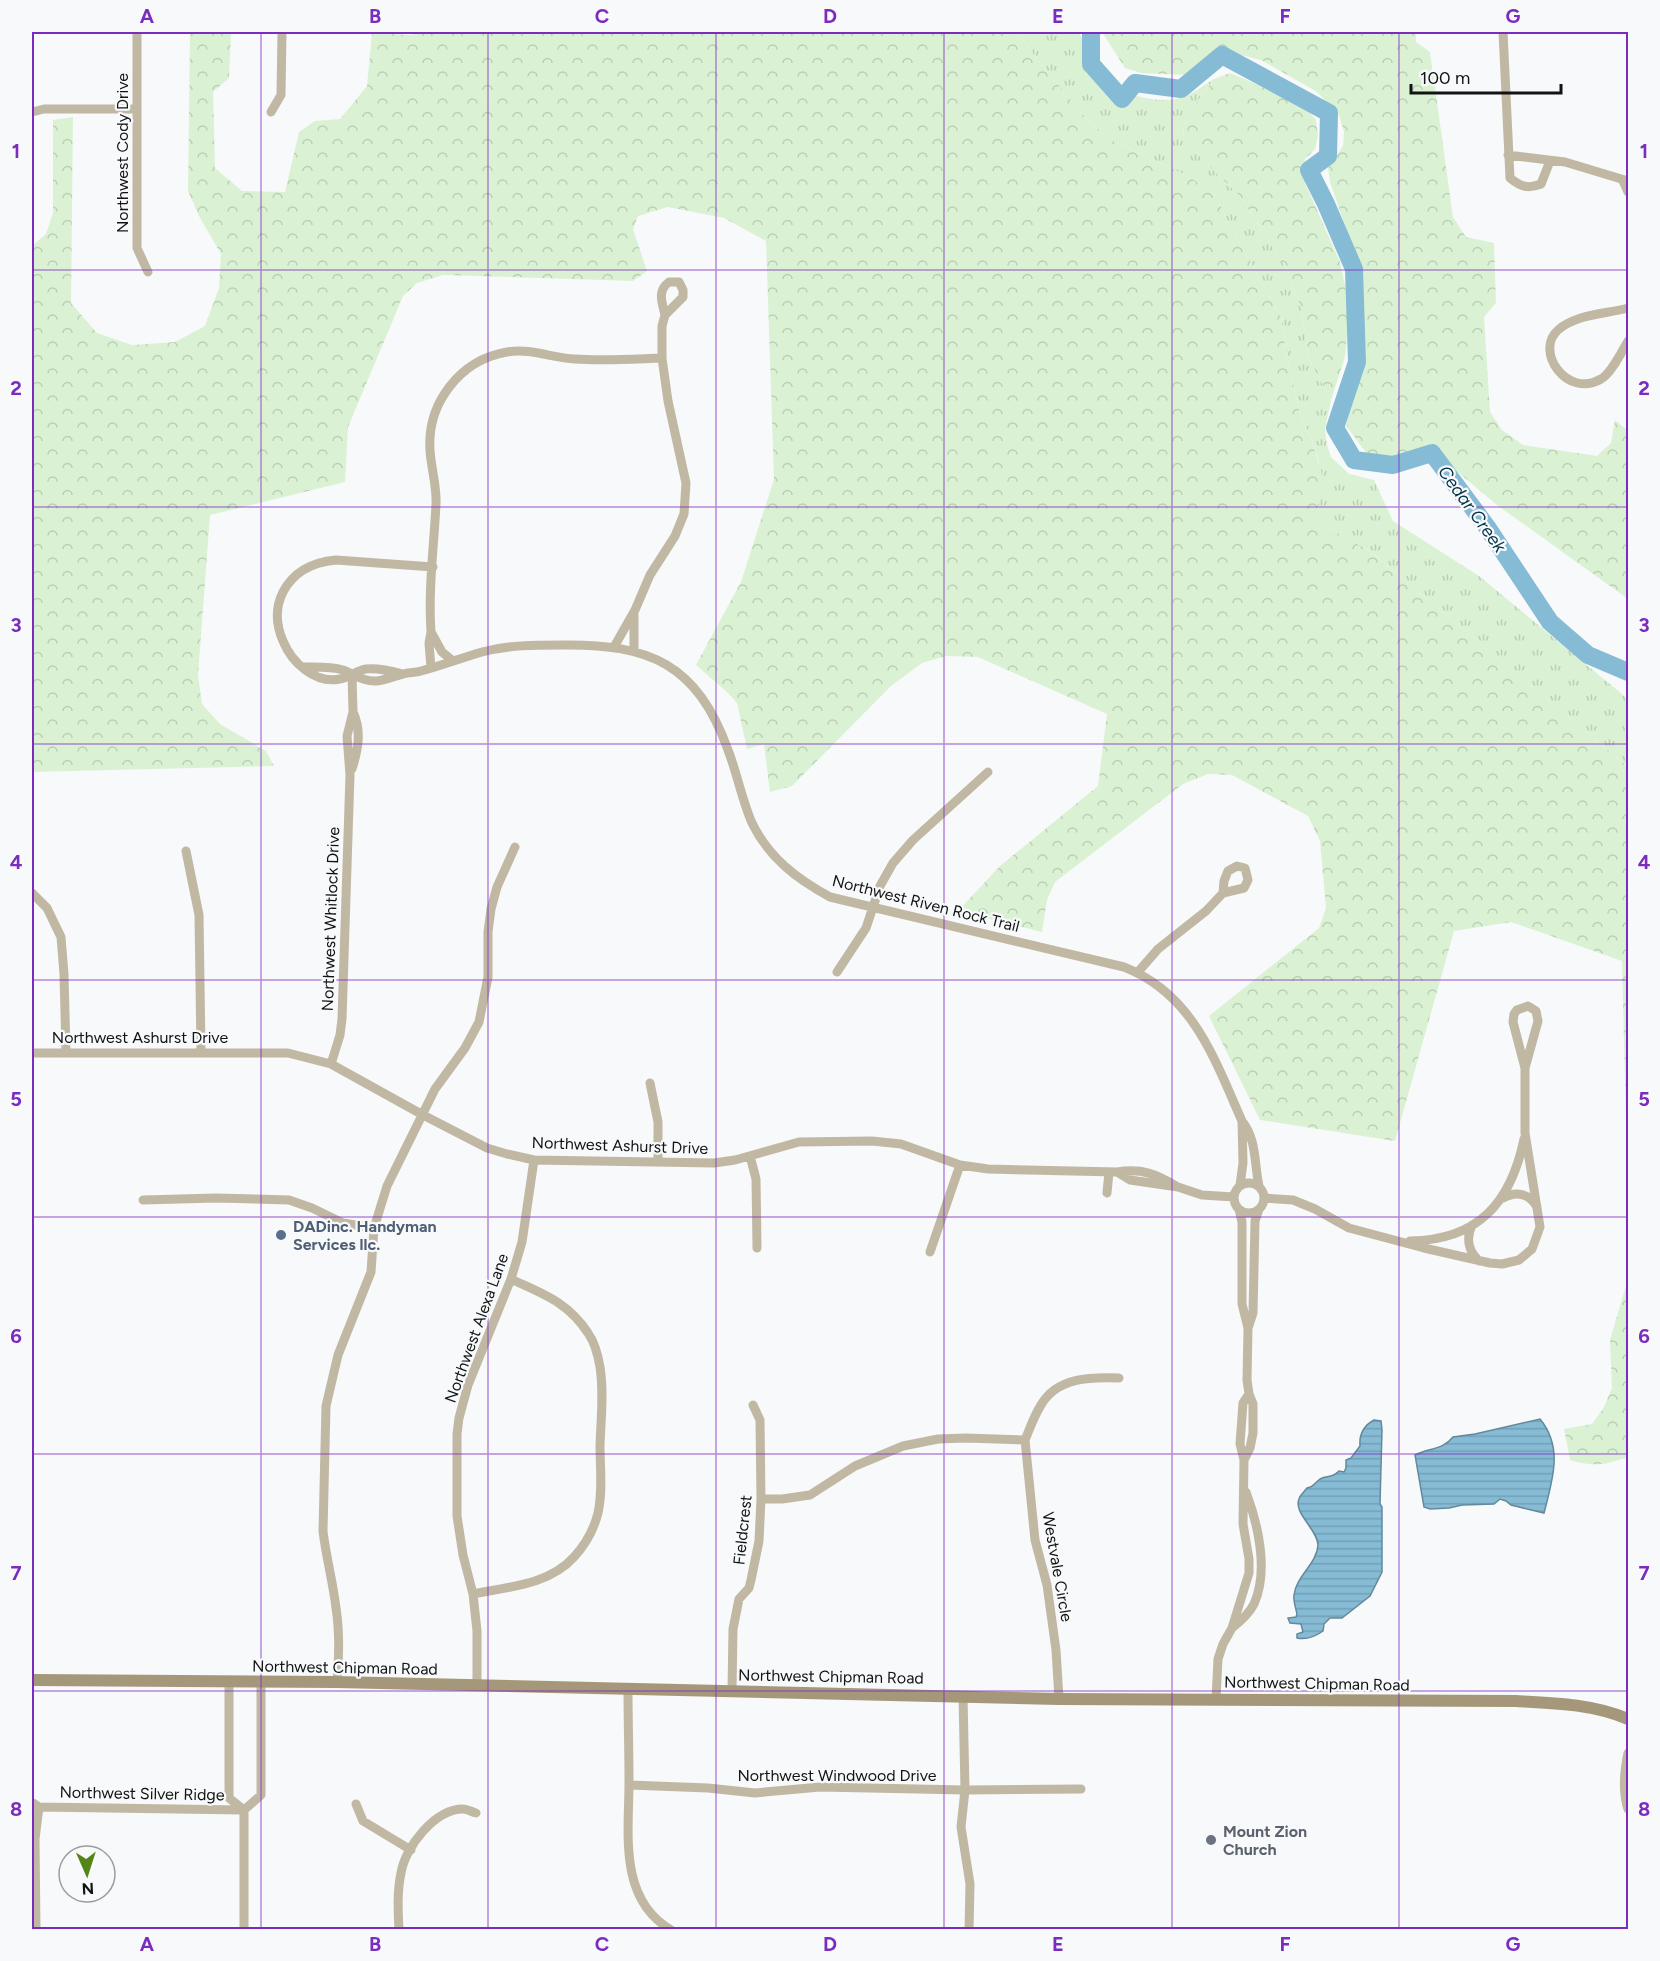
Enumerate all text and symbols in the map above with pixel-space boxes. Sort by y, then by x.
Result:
text: A [140,4,155,28]
text: B [369,4,381,28]
text: C [595,4,609,28]
text: D [823,4,837,28]
text: E [1052,4,1064,28]
text: F [1279,4,1291,28]
text: G [1506,4,1521,28]
scale bar [1411,57,1561,95]
text: 100 m [1420,67,1470,89]
street label: Northwest Cody Drive [113,73,132,233]
text: 1 [12,139,20,163]
text: 1 [1640,139,1648,163]
text: 2 [10,376,22,400]
text: 2 [1638,376,1650,400]
water label: Cedar Creek [1433,461,1512,558]
text: 3 [10,613,22,637]
text: 3 [1638,613,1650,637]
street label: Northwest Whitlock Drive [318,826,343,1012]
text: 4 [10,850,23,874]
text: 4 [1638,850,1651,874]
street label: Northwest Riven Rock Trail [830,871,1022,936]
street label: Northwest Ashurst Drive [52,1028,229,1047]
text: 5 [10,1087,22,1111]
text: 5 [1638,1087,1650,1111]
street label: Northwest Ashurst Drive [531,1133,709,1158]
place label: DADinc. Handyman Services llc. [293,1217,437,1254]
marker: DADinc. Handyman Services llc. [274,1228,288,1242]
street label: Northwest Alexa Lane [441,1251,512,1405]
text: 6 [10,1324,22,1348]
text: 6 [1638,1324,1650,1348]
street label: Fieldcrest [729,1494,756,1566]
street label: Westvale Circle [1039,1511,1077,1624]
text: 7 [10,1561,22,1585]
text: 7 [1638,1561,1650,1585]
street label: Northwest Chipman Road [252,1656,438,1679]
street label: Northwest Chipman Road [738,1665,924,1688]
street label: Northwest Chipman Road [1224,1672,1410,1695]
street label: Northwest Windwood Drive [737,1766,937,1785]
street label: Northwest Silver Ridge [59,1783,225,1804]
text: 8 [10,1797,22,1821]
text: 8 [1638,1797,1650,1821]
place label: Mount Zion Church [1223,1822,1307,1859]
marker: Mount Zion Church [1204,1833,1218,1847]
north arrow [57,1844,117,1904]
text: N [81,1879,94,1898]
text: A [140,1932,155,1956]
text: B [369,1932,381,1956]
text: C [595,1932,609,1956]
text: D [823,1932,837,1956]
text: E [1052,1932,1064,1956]
text: F [1279,1932,1291,1956]
text: G [1506,1932,1521,1956]

